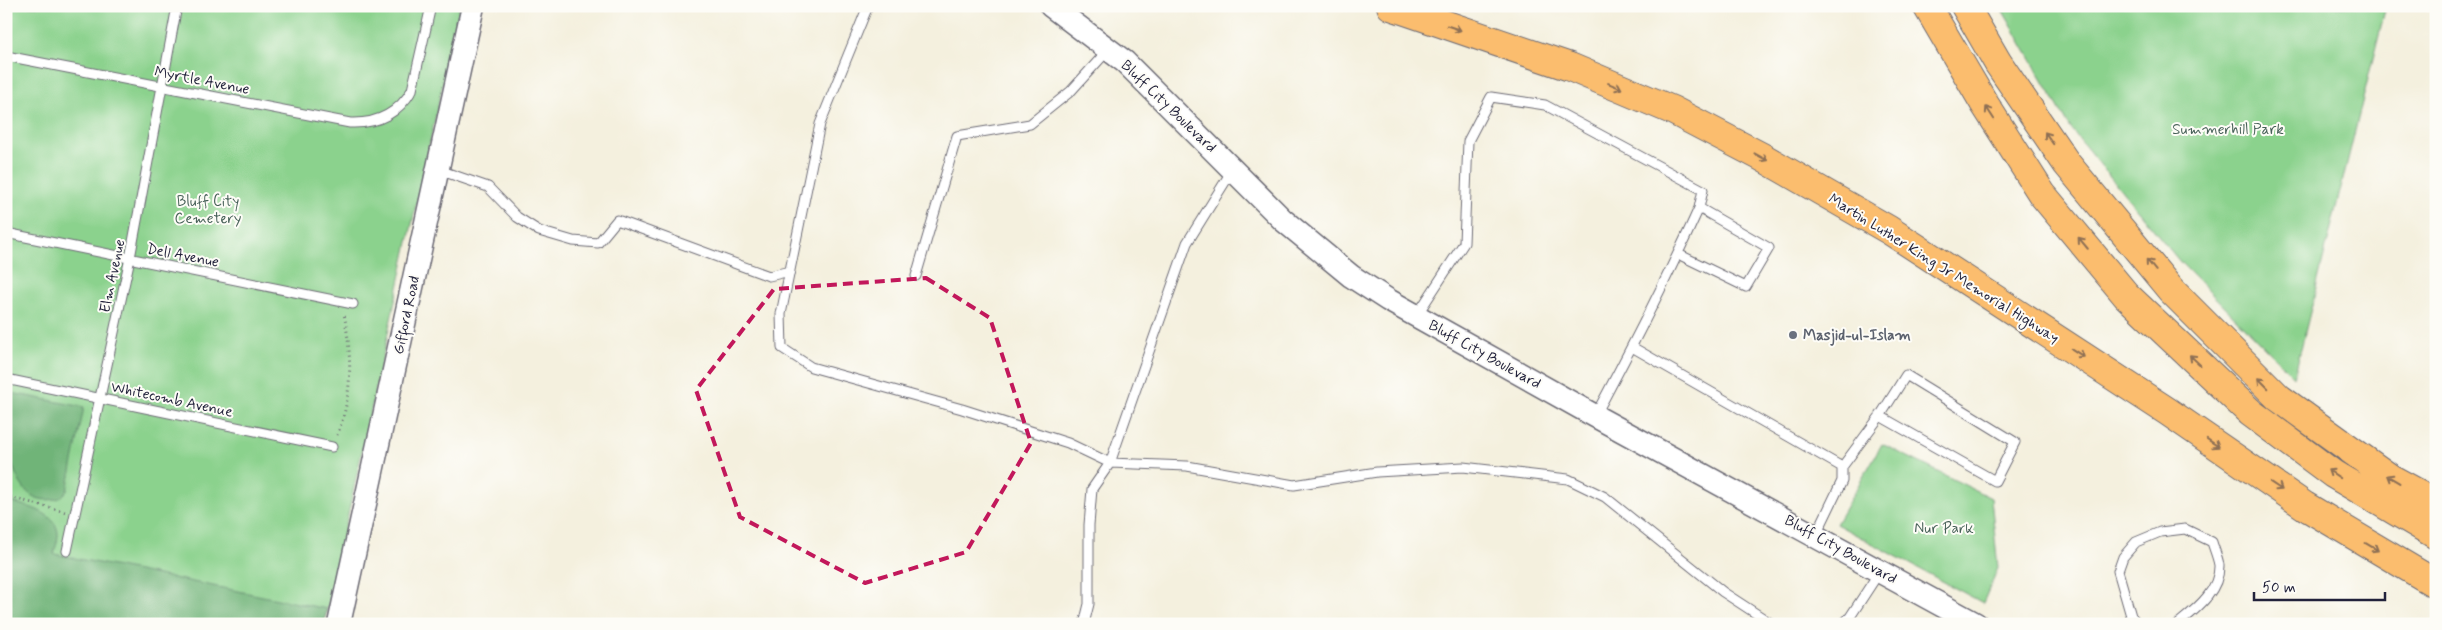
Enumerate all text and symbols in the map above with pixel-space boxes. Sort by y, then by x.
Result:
one-way arrow [1445,23,1461,33]
street label: Bluff City Boulevard [1116,56,1220,158]
street label: Myrtle Avenue [153,62,251,100]
one-way arrow [1607,81,1622,91]
one-way arrow [1985,106,1995,120]
park label: Summerhill Park [2172,120,2284,140]
one-way arrow [2044,132,2054,146]
one-way arrow [1754,152,1768,162]
street label: Martin Luther King Jr Memorial Highway [1824,189,2063,349]
park label: Bluff City Cemetery [175,192,242,229]
one-way arrow [2077,236,2088,249]
street label: Elm Avenue [95,237,131,315]
street label: Dell Avenue [145,239,221,273]
one-way arrow [2145,259,2156,272]
street label: Gifford Road [389,274,427,357]
street label: Bluff City Boulevard [1425,316,1544,394]
place label: Masjid-ul-Islam [1803,326,1911,346]
marker: Masjid-ul-Islam [1787,329,1799,341]
one-way arrow [2070,348,2084,358]
one-way arrow [2189,354,2202,366]
one-way arrow [2257,376,2269,389]
street label: Whitecomb Avenue [109,377,235,423]
one-way arrow [2206,438,2220,448]
one-way arrow [2327,469,2341,479]
one-way arrow [2387,474,2401,484]
one-way arrow [2269,481,2283,491]
street label: Bluff City Boulevard [1781,511,1900,589]
park label: Nur Park [1914,519,1974,539]
one-way arrow [2365,542,2379,552]
scale bar [2254,570,2386,602]
text: 50 m [2262,578,2296,598]

